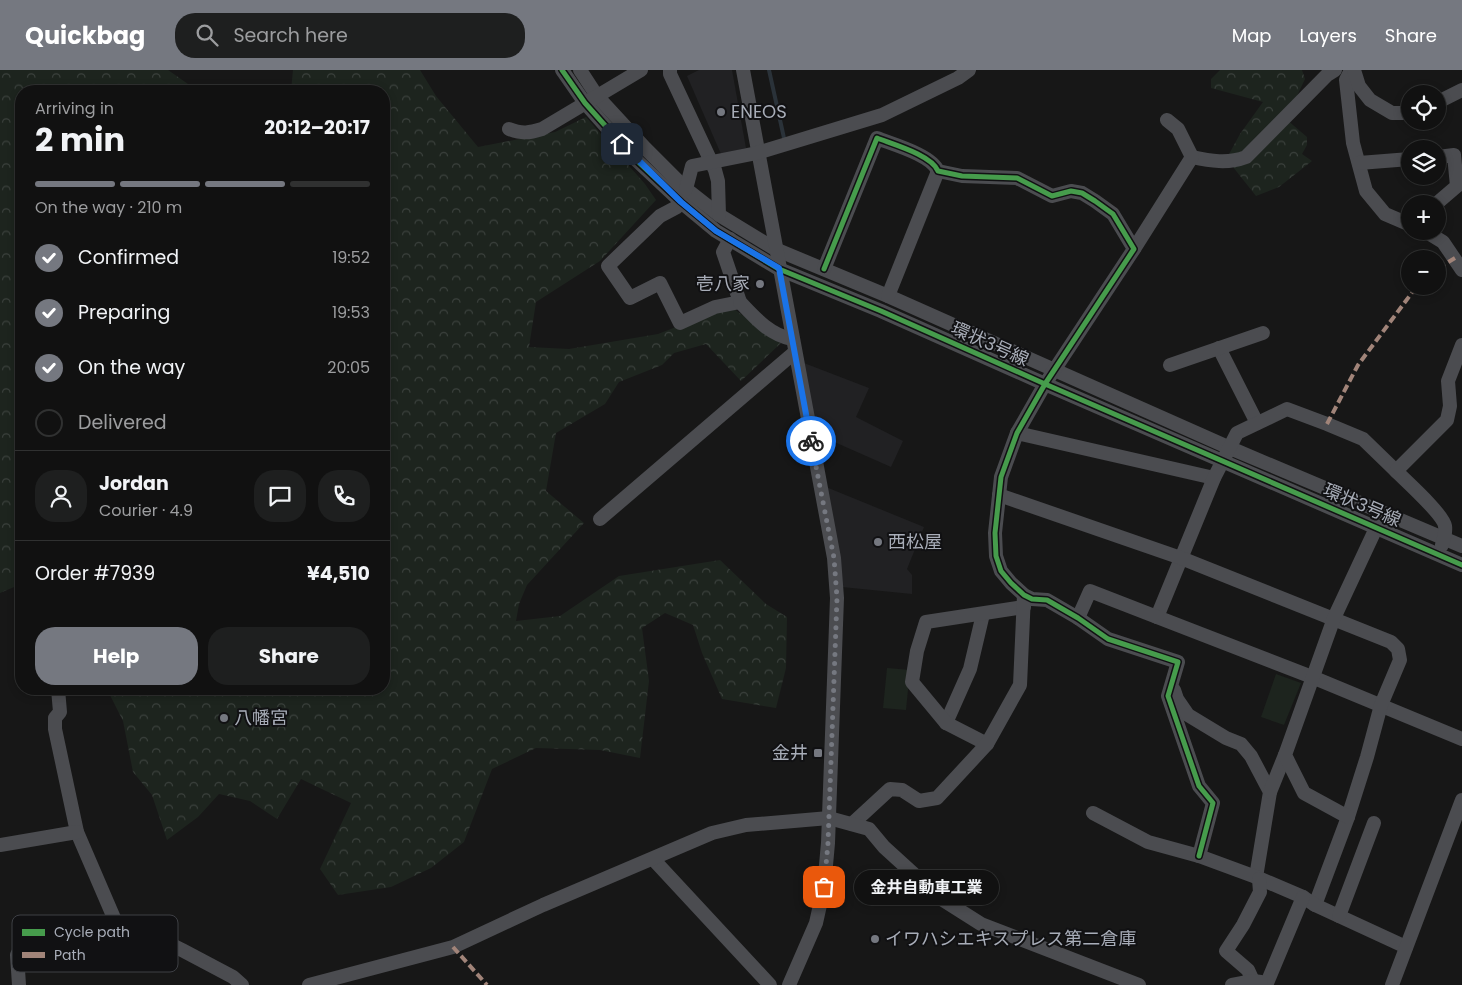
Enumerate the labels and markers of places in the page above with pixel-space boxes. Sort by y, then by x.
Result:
place label: ENEOS [731,99,787,124]
marker: ENEOS [715,106,727,118]
pin [601,123,643,165]
place label: 壱八家 [696,271,750,296]
marker: 壱八家 [754,278,766,290]
place label: 西松屋 [888,529,942,554]
marker: 西松屋 [872,536,884,548]
place label: 八幡宮 [234,705,288,730]
marker: 八幡宮 [218,712,230,724]
place label: 金井 [772,740,808,765]
marker: 金井 [812,747,824,759]
pin [803,866,845,908]
callout: 金井自動車工業 [854,870,999,904]
place label: イワハシエキスプレス第二倉庫 [885,926,1136,951]
marker: イワハシエキスプレス第二倉庫 [869,933,881,945]

